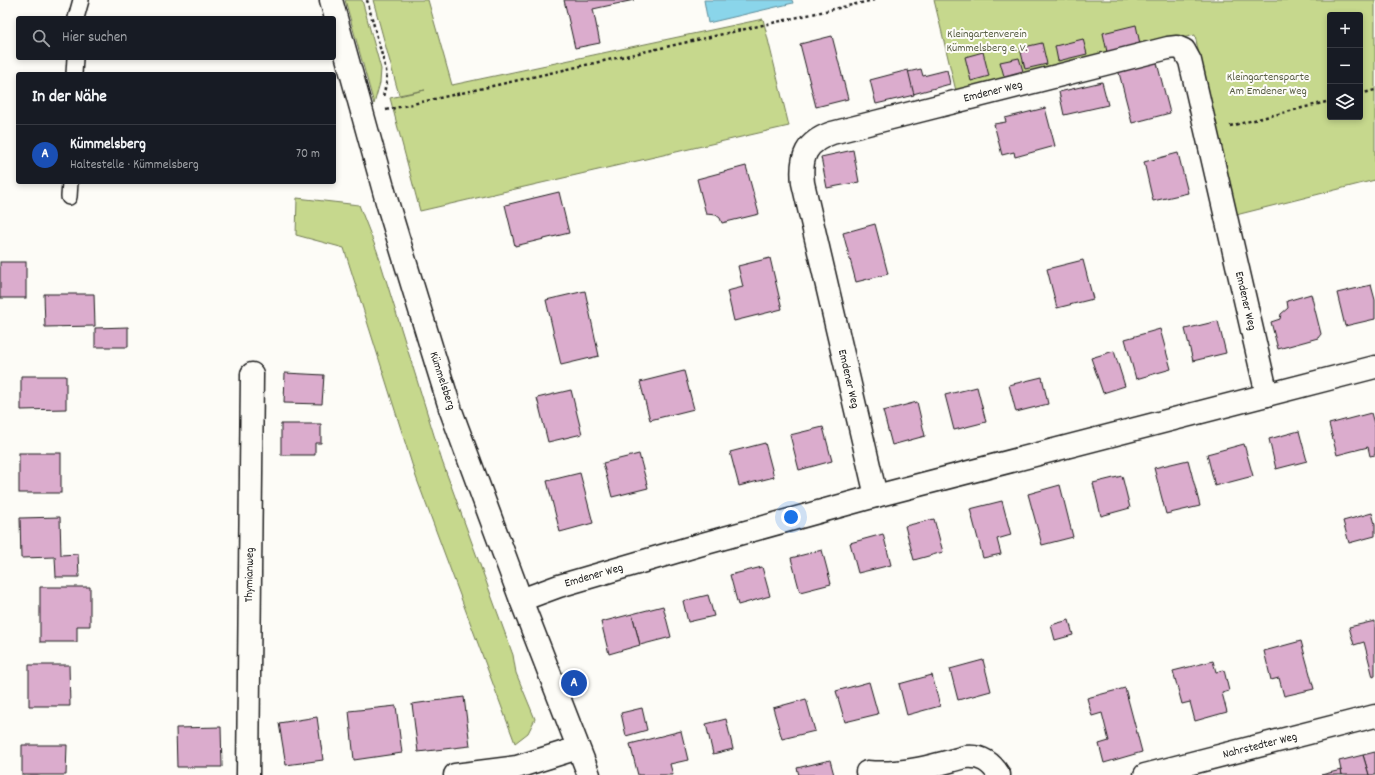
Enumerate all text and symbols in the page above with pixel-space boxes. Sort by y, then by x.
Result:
map controls [1327,12,1363,120]
button: + [1327,12,1363,48]
search box [16,16,336,60]
park label: Kleingartenverein Kümmelsberg e. V. [946,26,1028,57]
icon: search [30,27,52,49]
text: Hier suchen [62,27,127,49]
button: − [1327,48,1363,84]
park label: Kleingartensparte Am Emdener Weg [1227,69,1309,100]
street label: Emdener Weg [962,76,1024,108]
button: layers [1327,84,1363,120]
text: In der Nähe [32,86,107,110]
text: Kümmelsberg [70,134,146,156]
text: A [41,145,49,164]
text: 70 m [296,145,320,164]
text: Haltestelle · Kümmelsberg [70,156,199,175]
street label: Emdener Weg [1230,270,1260,332]
street label: Emdener Weg [833,348,863,410]
street label: Kümmelsberg [425,350,459,412]
your location [781,507,801,527]
street label: Thymianweg [241,547,259,603]
street label: Emdener Weg [563,560,625,592]
pin: A [561,668,587,698]
street label: Nahrstedter Weg [1221,729,1299,763]

